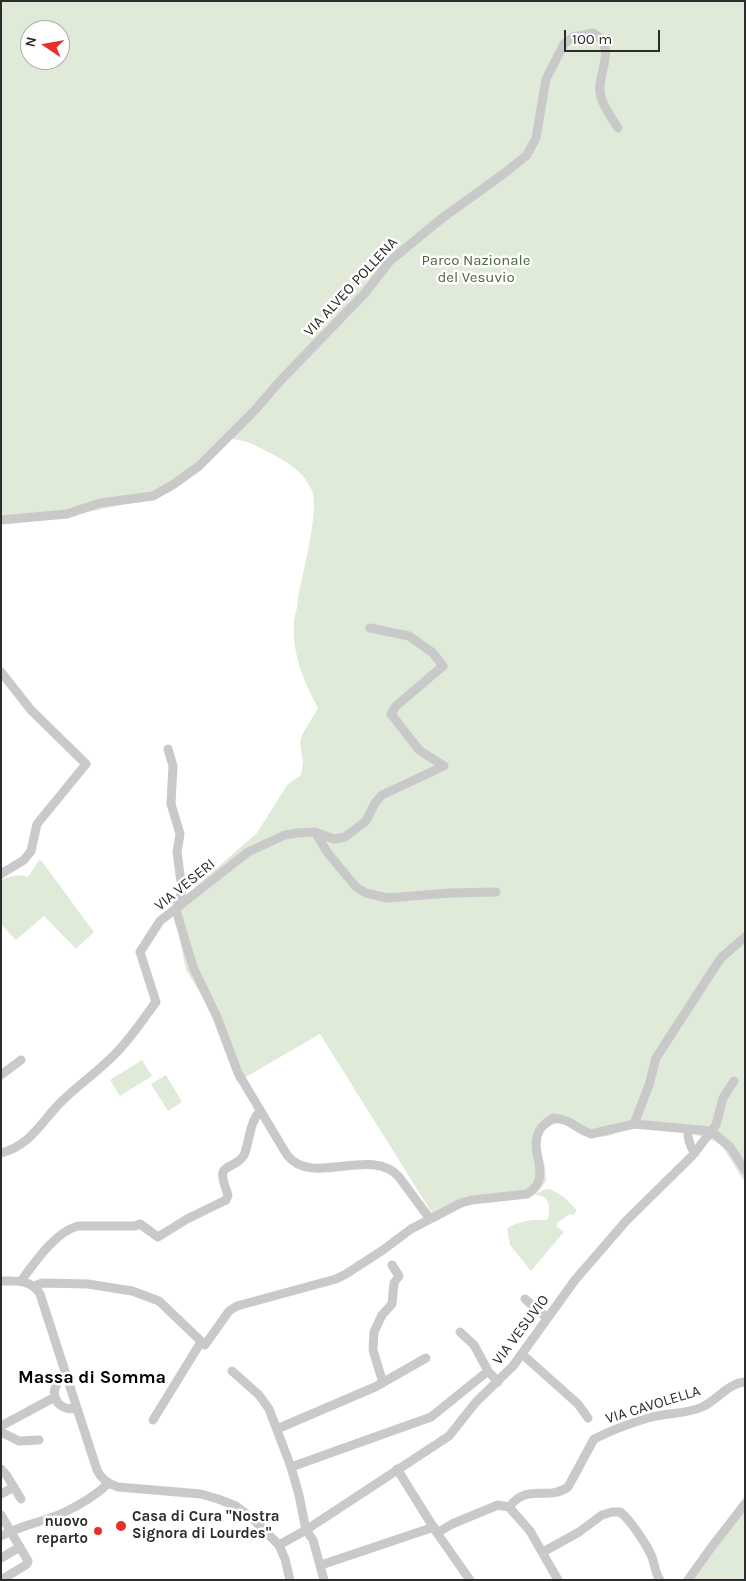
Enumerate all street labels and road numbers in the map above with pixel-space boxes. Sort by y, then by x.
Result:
street label: VIA ALVEO POLLENA [300,234,402,340]
street label: VIA VESERI [151,855,219,915]
street label: VIA VESUVIO [489,1291,553,1369]
street label: VIA CAVOLELLA [603,1382,703,1428]

